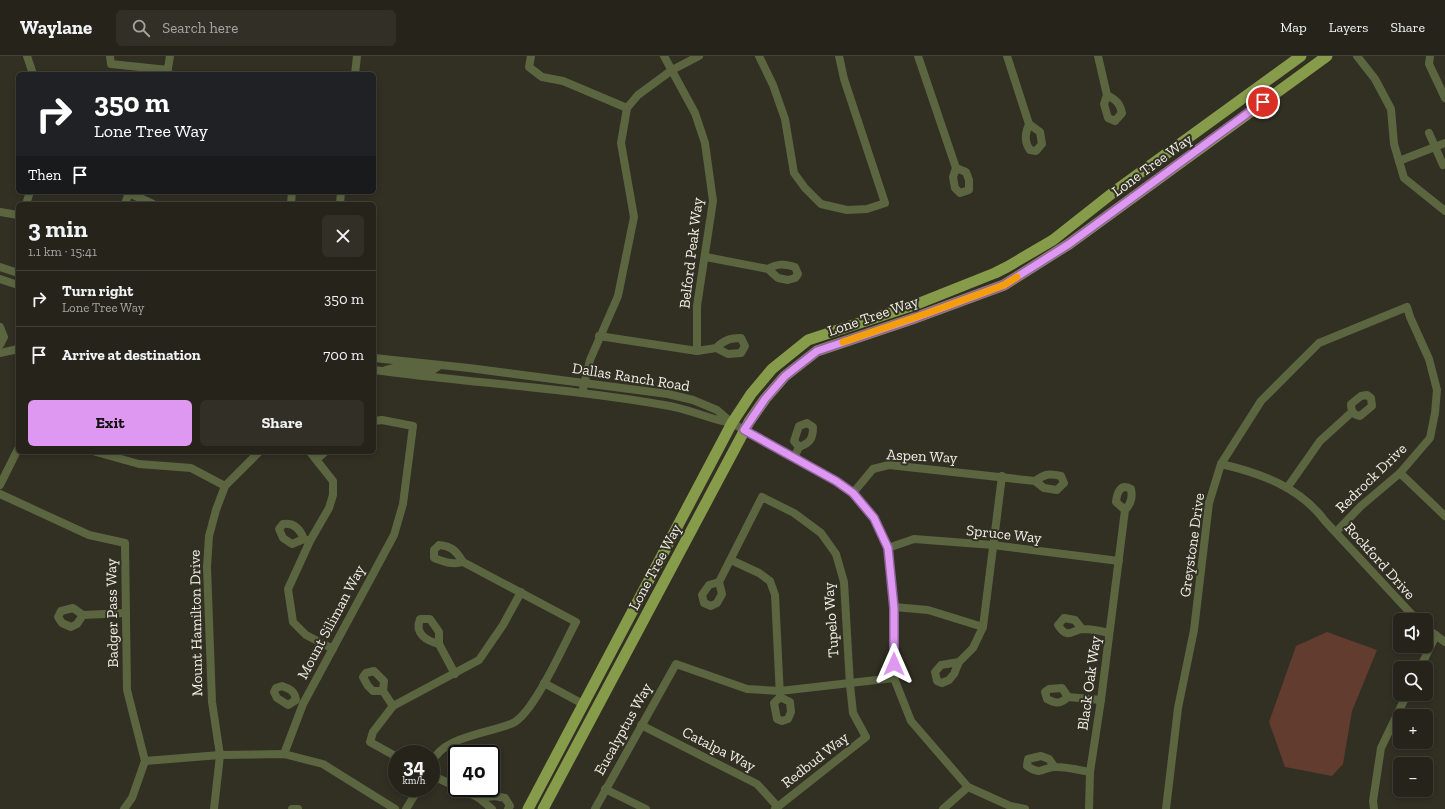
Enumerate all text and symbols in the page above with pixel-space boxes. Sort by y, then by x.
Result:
search box [116,10,396,46]
text: Waylane [20,16,92,39]
icon: search [130,17,152,39]
text: Search here [162,19,238,37]
text: Map [1280,19,1307,36]
text: Layers [1329,19,1368,36]
text: Share [1390,19,1425,36]
pin [1246,85,1280,119]
text: 350 m [94,86,169,119]
icon: right [28,88,80,140]
icon: arrive [1252,91,1274,113]
text: Lone Tree Way [94,120,208,142]
street label: Lone Tree Way [1108,130,1196,200]
icon: arrive [69,164,91,186]
text: Then [28,166,61,184]
street label: Belford Peak Way [675,196,707,310]
text: 3 min [28,214,88,243]
button: close [322,215,364,257]
text: 1.1 km · 15:41 [28,244,97,259]
text: Turn right [62,282,133,300]
icon: right [28,288,50,310]
text: 350 m [324,290,364,308]
street label: Lone Tree Way [825,292,921,340]
text: Lone Tree Way [62,300,144,315]
icon: arrive [28,344,50,366]
text: Arrive at destination [62,346,201,364]
text: 700 m [323,346,364,364]
street label: Dallas Ranch Road [571,359,692,395]
button: Exit [28,400,192,446]
button: Share [200,400,364,446]
street label: Redrock Drive [1332,440,1410,516]
street label: Aspen Way [886,445,958,467]
street label: Greystone Drive [1176,492,1208,598]
street label: Rockford Drive [1341,519,1419,603]
street label: Lone Tree Way [625,521,685,613]
street label: Spruce Way [965,521,1043,547]
street label: Mount Hamilton Drive [186,550,206,696]
street label: Badger Pass Way [102,558,122,668]
street label: Mount Siliman Way [293,562,369,682]
street label: Tupelo Way [819,581,843,658]
map controls [1393,613,1433,797]
button: sound [1393,613,1433,653]
street label: Black Oak Way [1073,634,1105,731]
position arrow [873,643,915,685]
button: search [1393,661,1433,701]
street label: Eucalyptus Way [590,680,656,778]
button: + [1393,709,1433,749]
street label: Catalpa Way [679,723,759,775]
street label: Redbud Way [778,728,852,792]
speed limit sign: 40 [448,745,500,797]
text: 34 [403,754,425,778]
button: − [1393,757,1433,797]
text: km/h [403,775,425,787]

